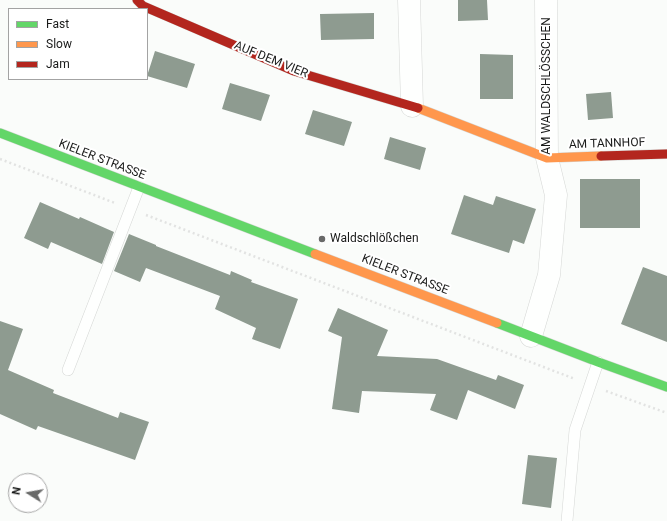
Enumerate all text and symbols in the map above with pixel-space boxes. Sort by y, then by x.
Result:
legend [8,8,148,80]
text: Fast [46,17,69,31]
street label: AM WALDSCHLÖSSCHEN [540,17,554,155]
text: Slow [46,37,72,51]
street label: AUF DEM VIER [232,39,310,81]
text: Jam [46,57,70,71]
street label: AM TANNHOF [569,135,645,153]
street label: KIELER STRASSE [57,137,147,183]
place label: Waldschlößchen [330,232,419,246]
marker: Waldschlößchen [317,234,327,244]
street label: KIELER STRASSE [360,252,450,298]
north arrow [8,473,48,513]
text: N [10,486,24,496]

